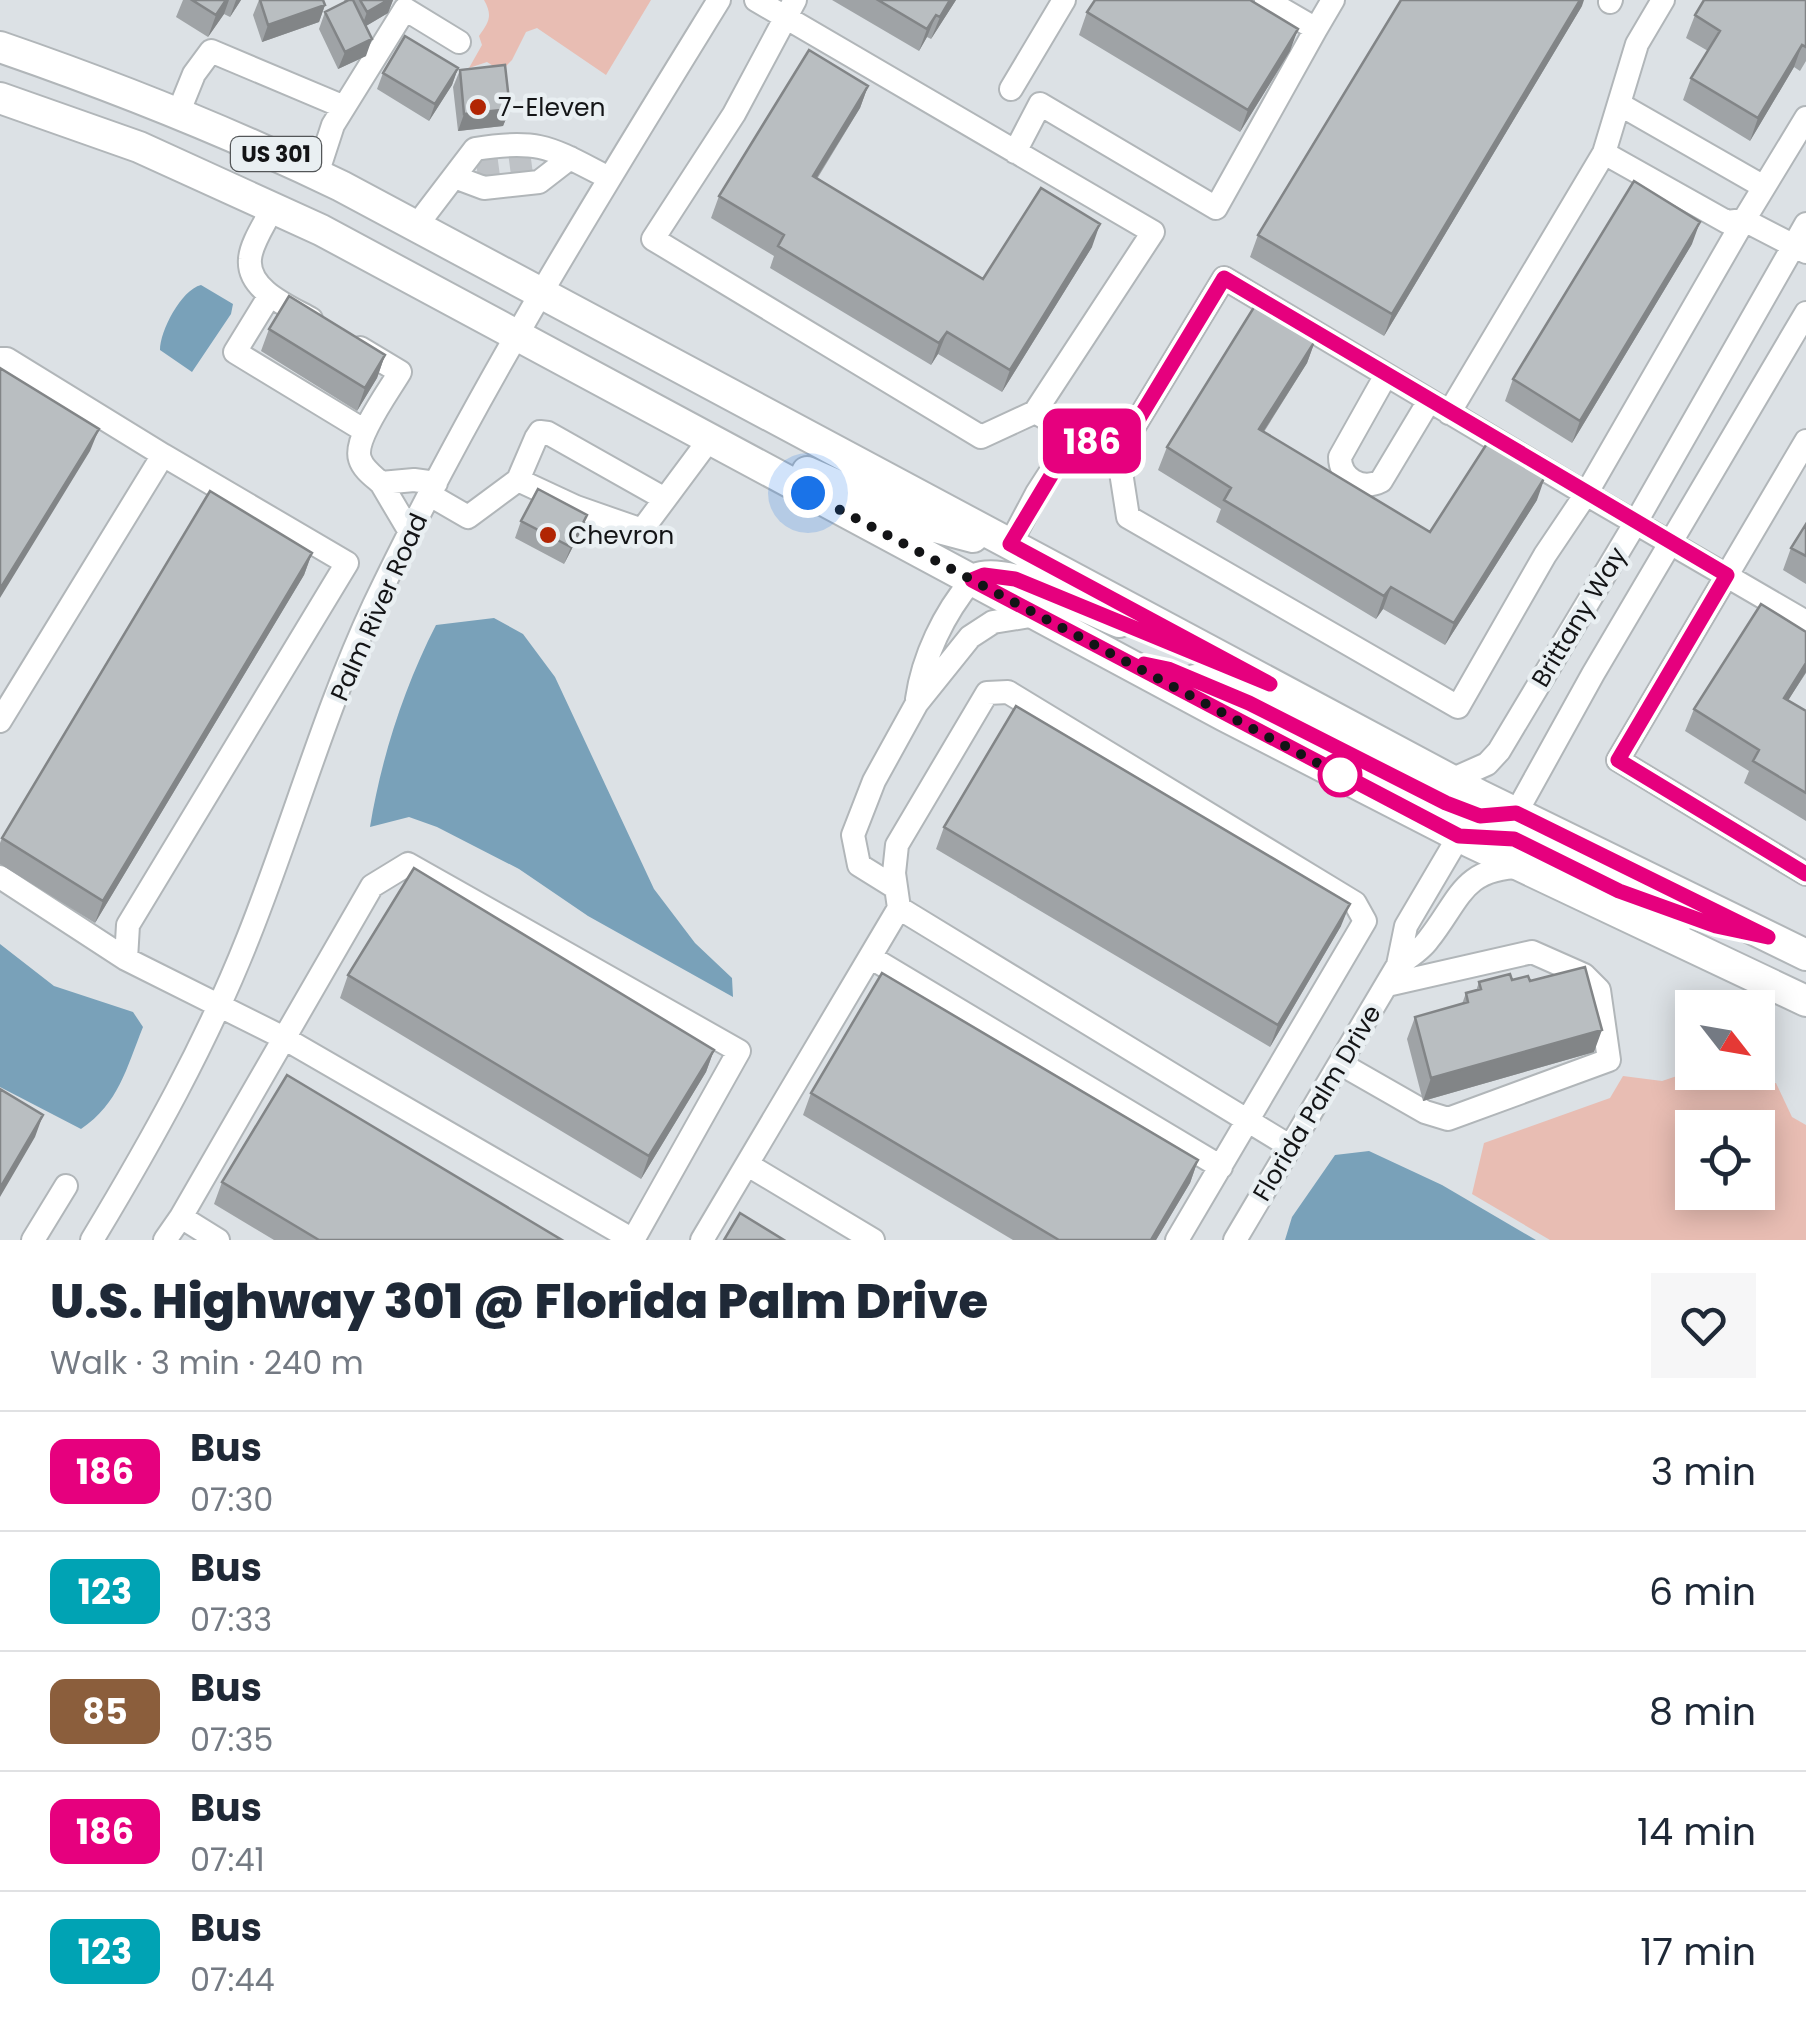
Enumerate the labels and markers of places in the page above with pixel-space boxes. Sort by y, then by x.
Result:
place label: 7-Eleven [498,90,605,125]
marker: 7-Eleven [467,96,489,118]
place label: Chevron [568,518,674,553]
marker: Chevron [537,524,559,546]
unlabelled marker [1319,754,1361,796]

